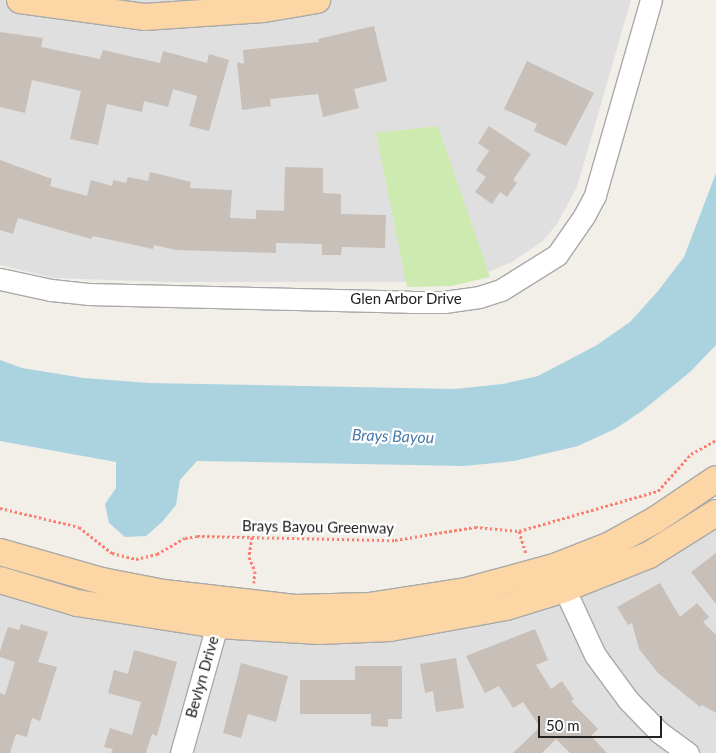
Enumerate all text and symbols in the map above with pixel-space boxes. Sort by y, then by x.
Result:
street label: Glen Arbor Drive [350,290,462,308]
water label: Brays Bayou [352,425,434,447]
street label: Brays Bayou Greenway [242,517,394,537]
street label: Bevlyn Drive [182,634,222,720]
scale bar [541,706,665,738]
text: 50 m [546,716,580,734]

